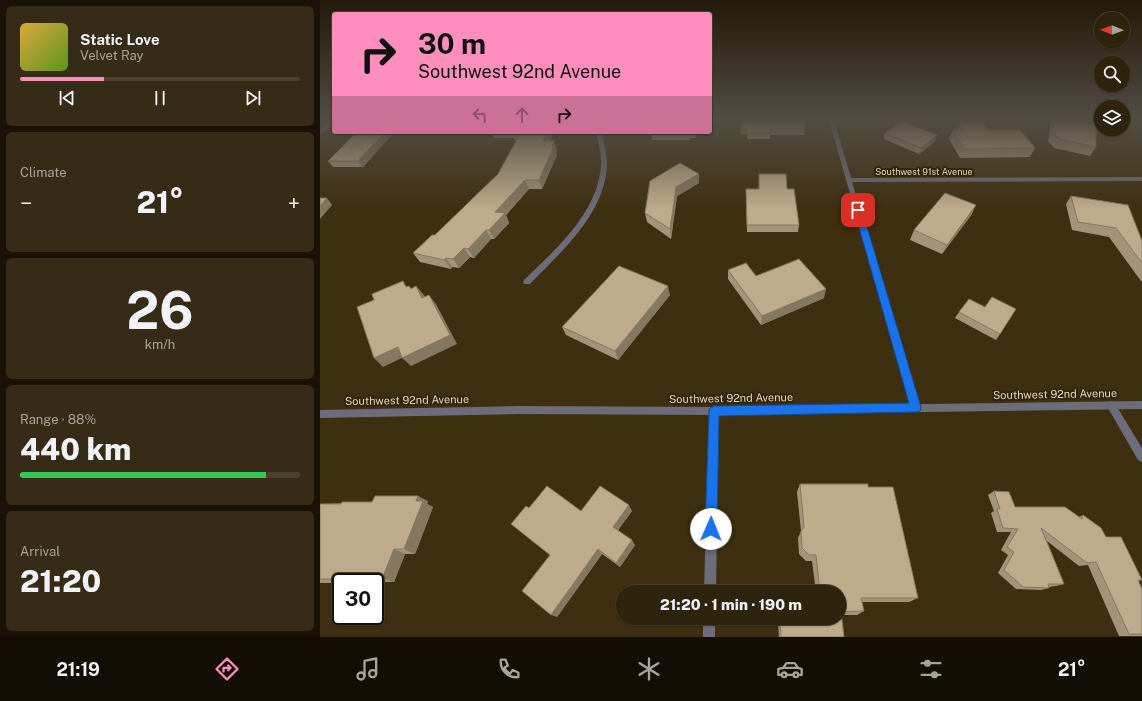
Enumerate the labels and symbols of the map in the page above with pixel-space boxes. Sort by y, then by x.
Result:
north arrow [1094,12,1130,48]
street label: Southwest 91st Avenue [875,166,973,177]
pin [841,193,875,227]
street label: Southwest 92nd Avenue [993,387,1117,401]
street label: Southwest 92nd Avenue [669,391,793,405]
street label: Southwest 92nd Avenue [345,393,469,407]
position arrow [690,508,732,550]
speed limit sign: 30 [332,573,384,625]

